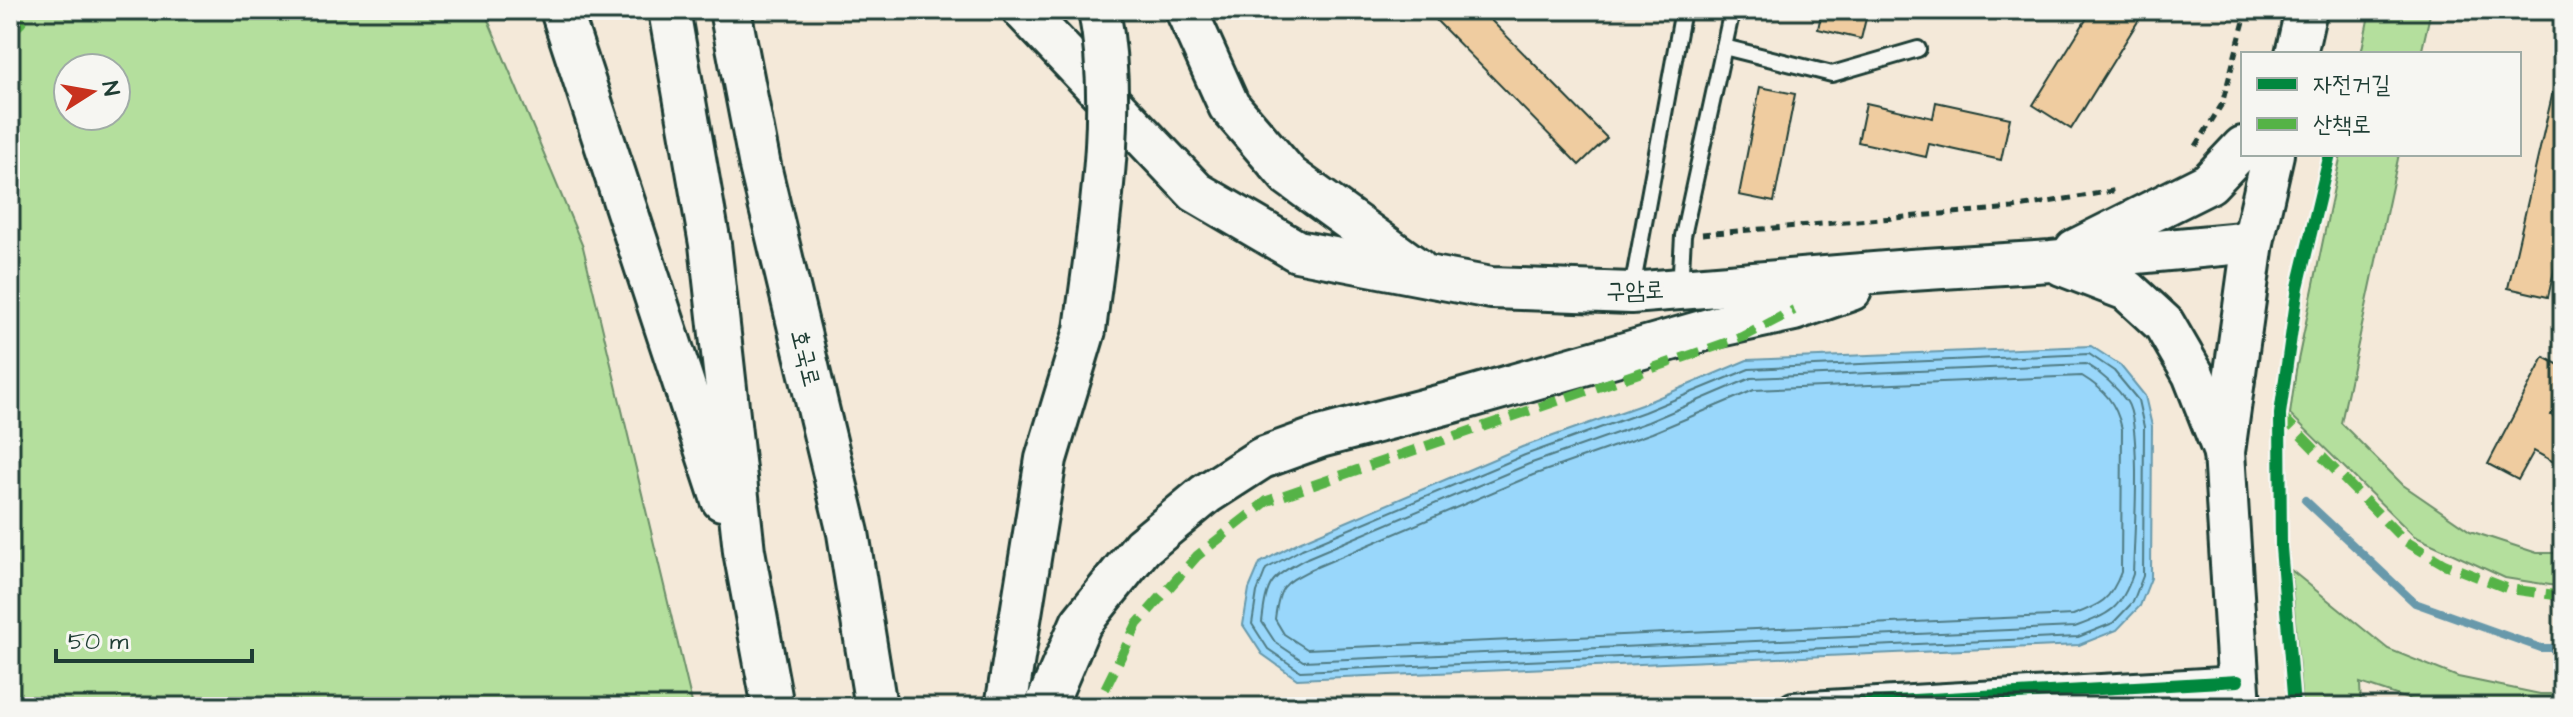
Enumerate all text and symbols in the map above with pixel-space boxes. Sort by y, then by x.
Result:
north arrow [52,52,132,132]
legend [2241,52,2521,156]
text: 자전거길 [2313,68,2390,102]
text: N [94,79,127,98]
text: 산책로 [2313,108,2371,142]
street label: 구암로 [1605,273,1665,309]
street label: 호국로 [782,326,829,390]
scale bar [56,613,252,663]
text: 50 m [68,625,129,659]

